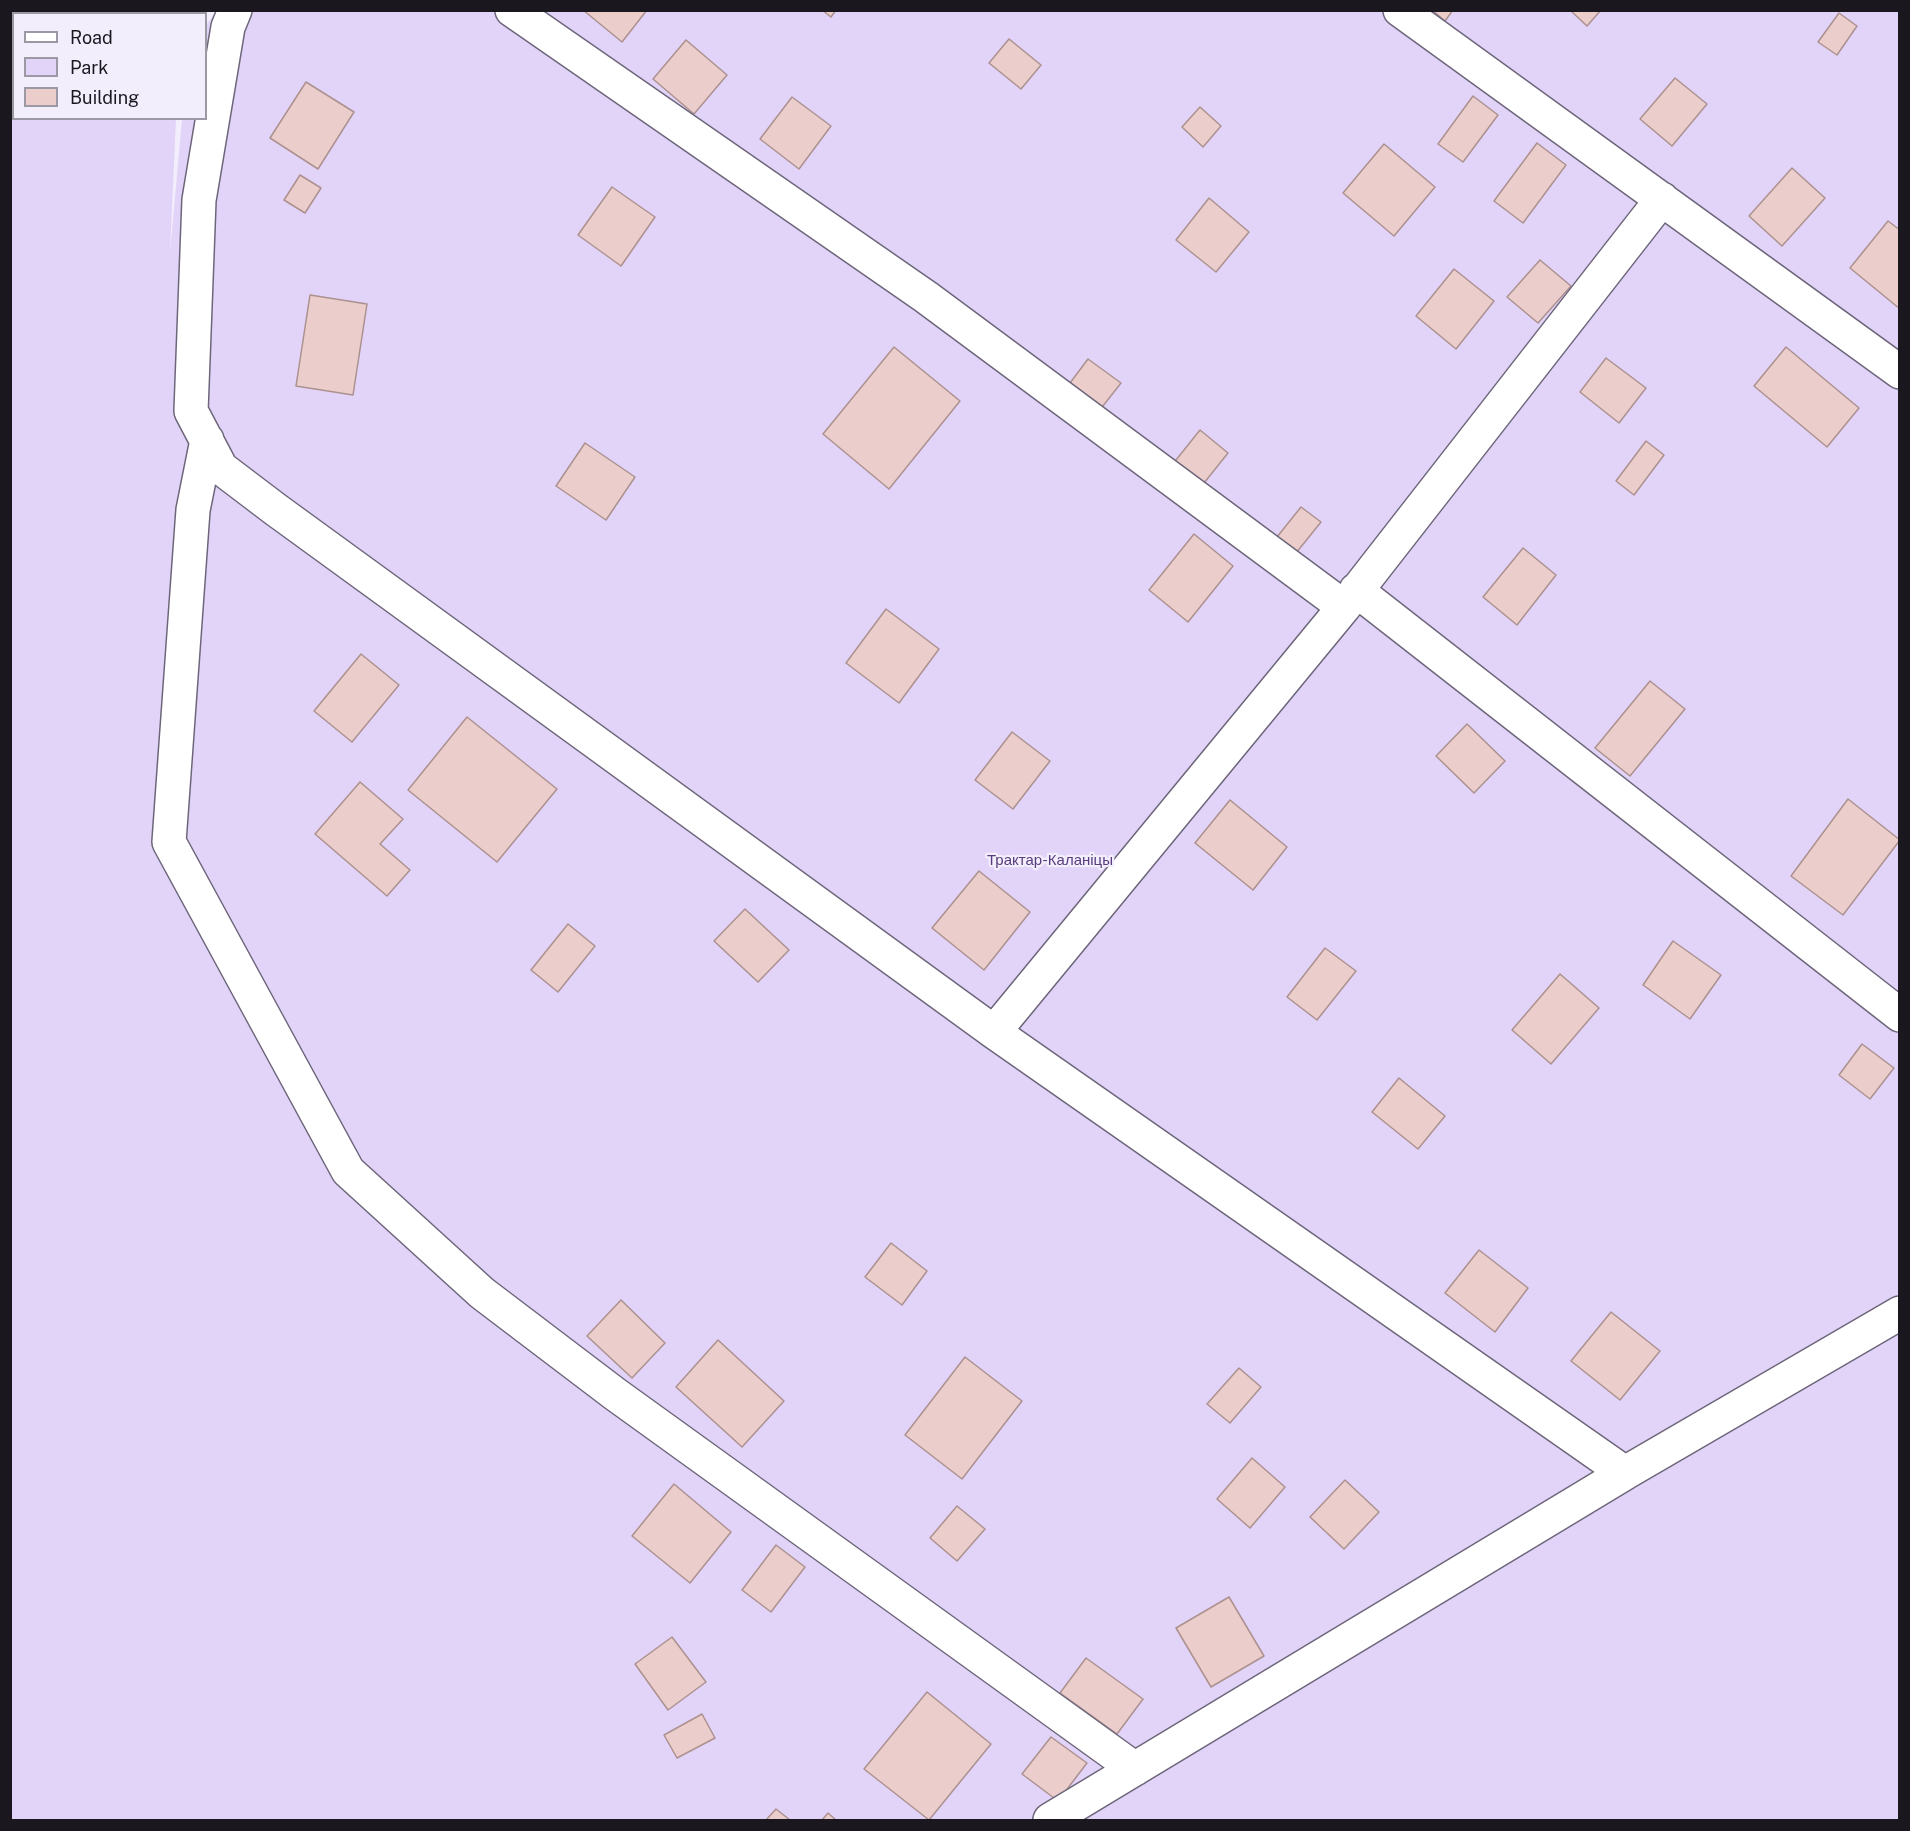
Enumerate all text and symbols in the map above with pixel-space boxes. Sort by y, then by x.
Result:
legend [12,12,207,120]
text: Road [70,27,113,48]
text: Park [70,57,108,78]
text: Building [70,87,139,108]
park label: Трактар-Каланіцы [987,851,1113,869]

